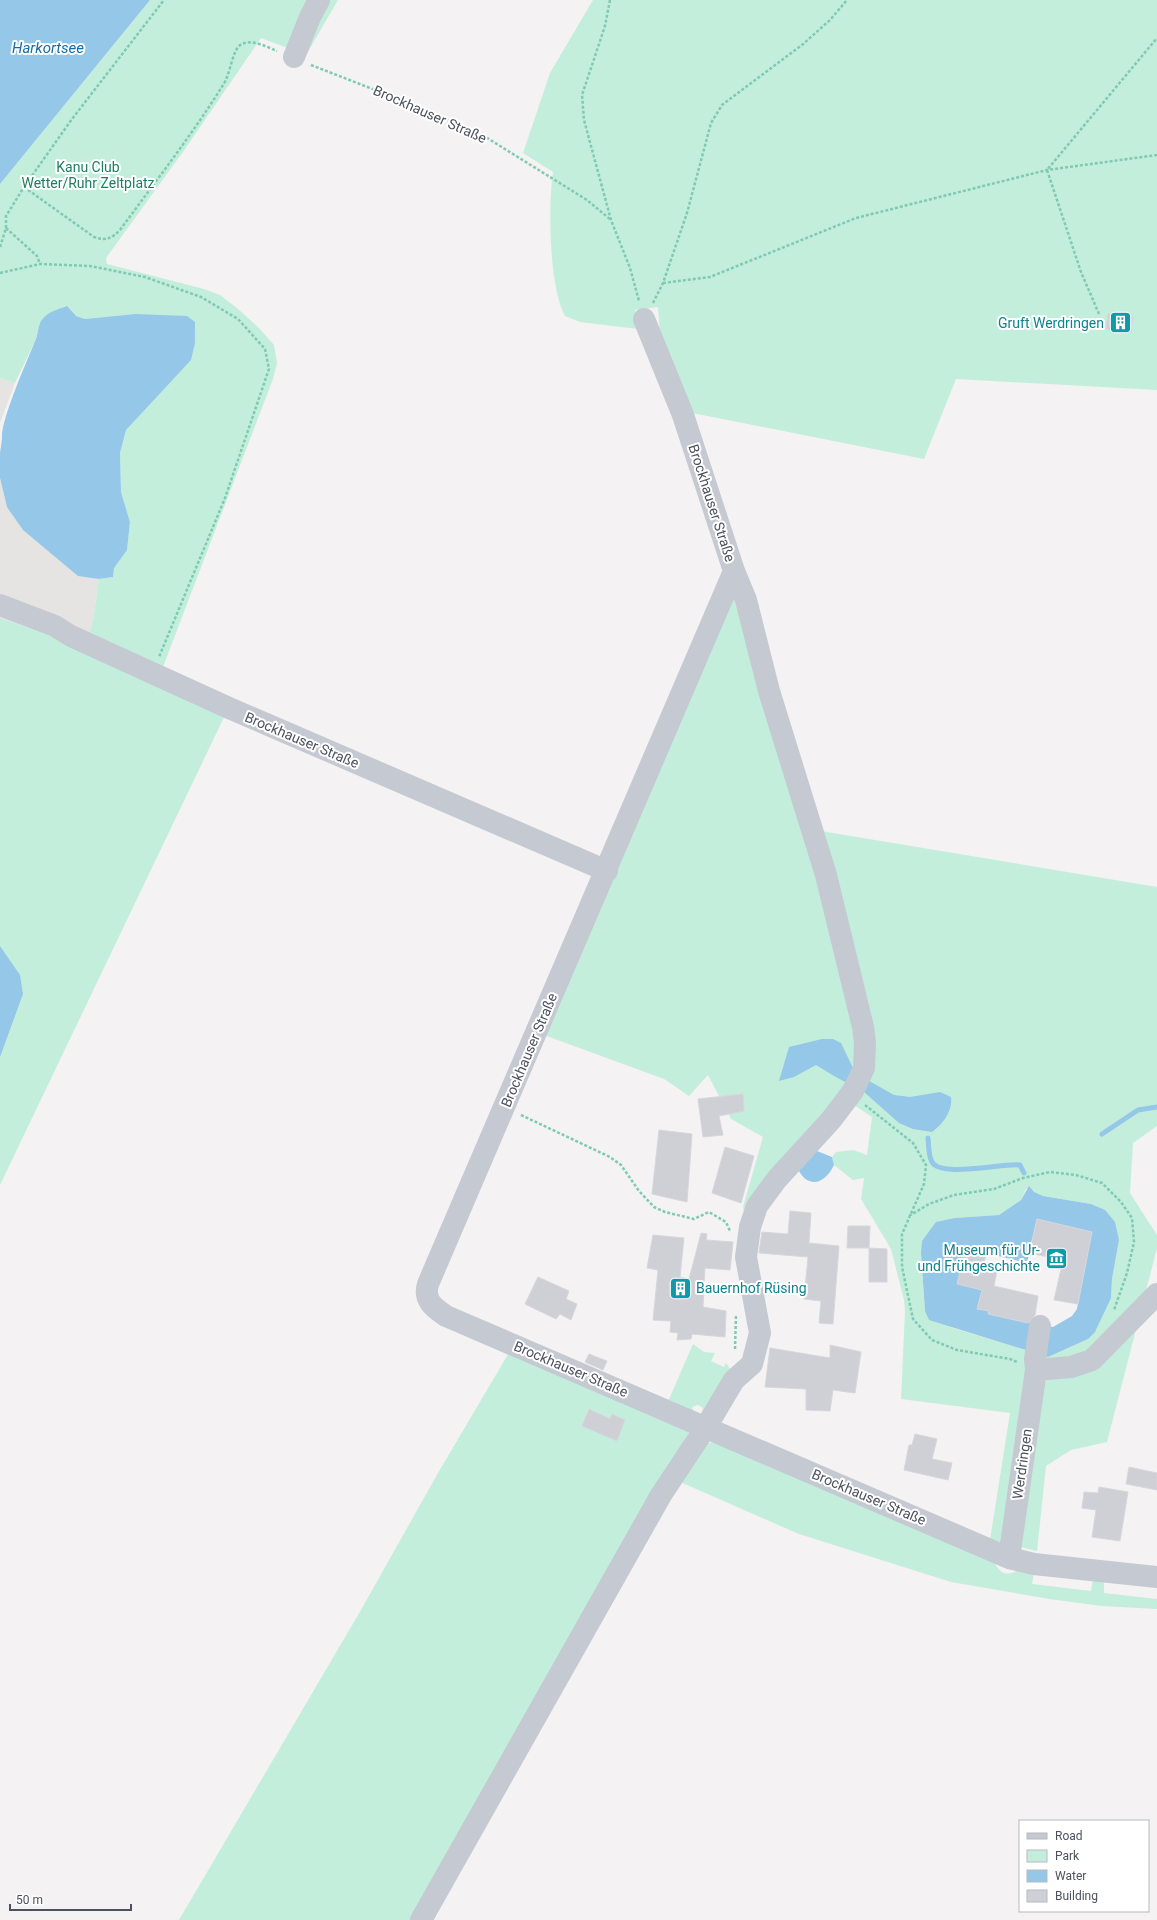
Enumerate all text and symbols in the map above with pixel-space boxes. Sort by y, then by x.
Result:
water label: Harkortsee [12,39,84,57]
street label: Brockhauser Straße [371,82,489,146]
park label: Kanu Club Wetter/Ruhr Zeltplatz [21,159,155,191]
building icon: Gruft Werdringen [1107,310,1133,336]
place label: Gruft Werdringen [998,315,1104,331]
street label: Brockhauser Straße [685,442,739,564]
street label: Brockhauser Straße [243,709,361,771]
street label: Brockhauser Straße [498,991,560,1109]
place label: Museum für Ur- und Frühgeschichte [917,1242,1040,1274]
museum icon: Museum für Ur- und Frühgeschichte [1043,1245,1069,1271]
building icon: Bauernhof Rüsing [667,1275,693,1301]
place label: Bauernhof Rüsing [696,1280,807,1296]
street label: Brockhauser Straße [512,1338,630,1400]
street label: Werdringen [1009,1428,1035,1500]
street label: Brockhauser Straße [810,1466,928,1528]
legend [1019,1820,1149,1912]
text: Road [1055,1829,1083,1843]
text: Park [1055,1849,1080,1863]
text: Water [1055,1869,1086,1883]
scale bar [10,1886,131,1912]
text: Building [1055,1889,1098,1903]
text: 50 m [16,1893,43,1907]

